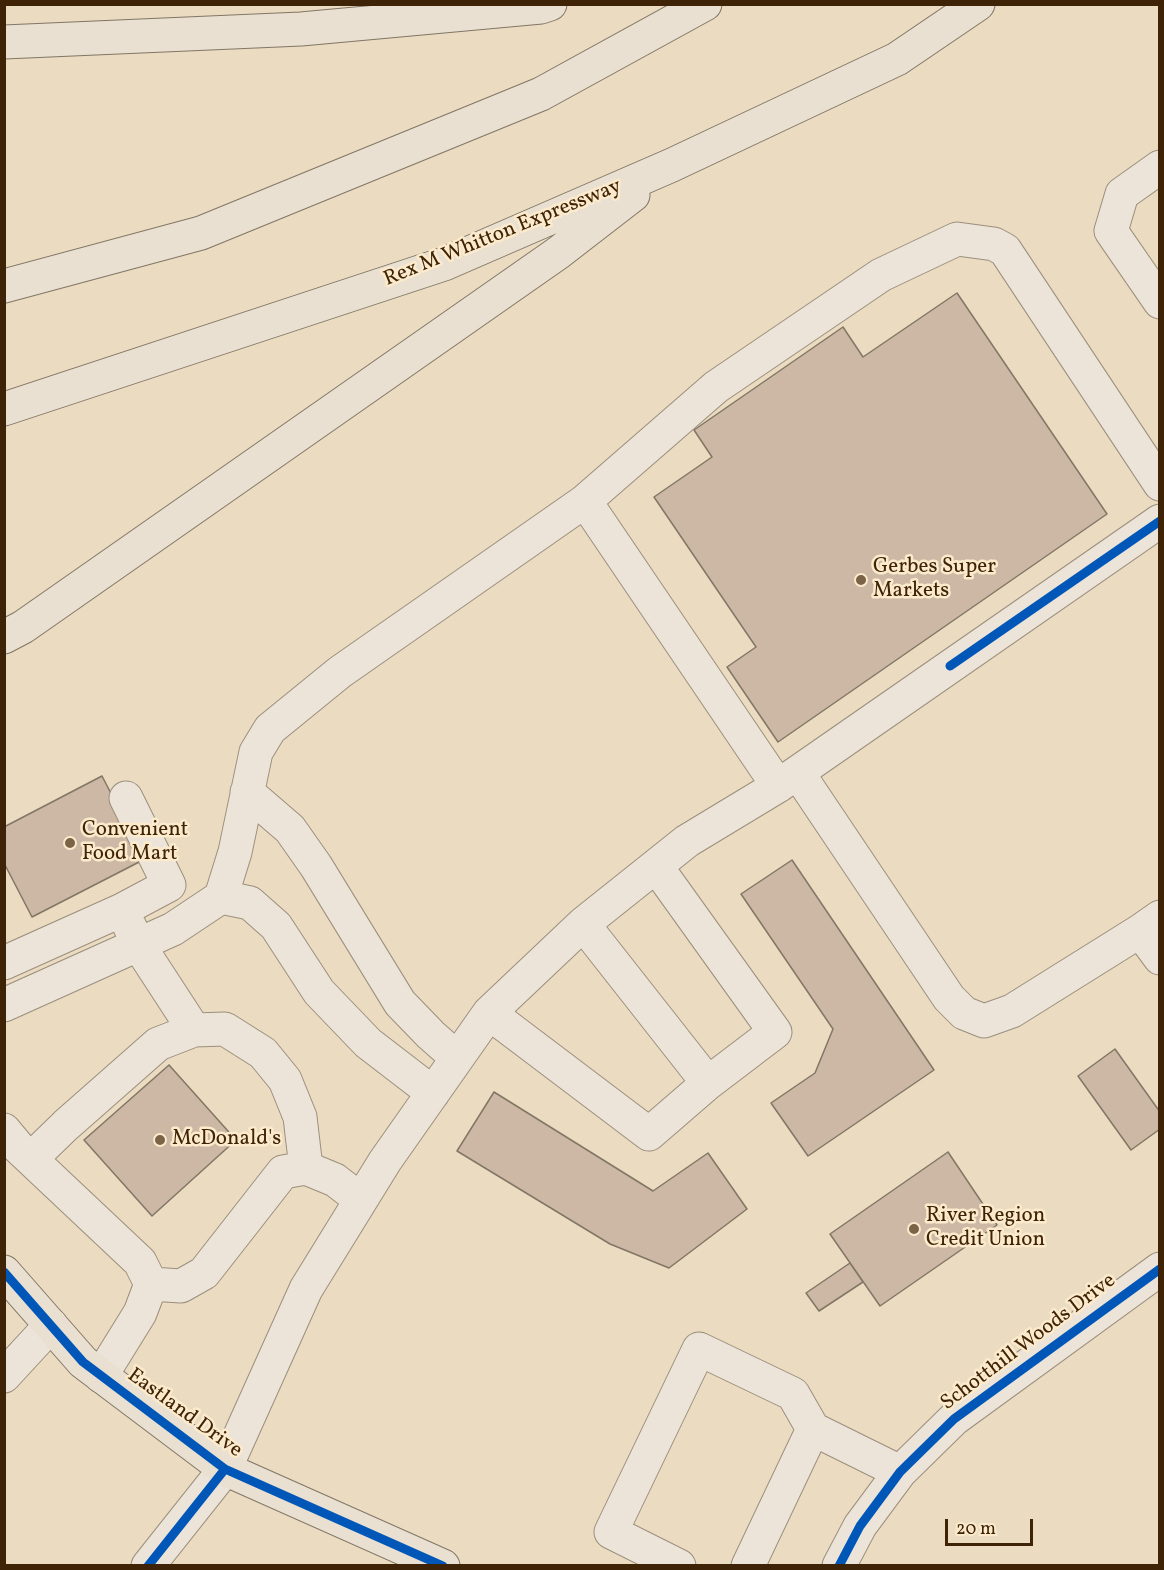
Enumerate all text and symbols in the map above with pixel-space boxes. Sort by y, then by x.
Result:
street label: Rex M Whitton Expressway [381,175,625,293]
place label: Gerbes Super Markets [873,555,996,605]
marker: Gerbes Super Markets [854,573,868,587]
place label: Convenient Food Mart [82,818,188,868]
marker: Convenient Food Mart [63,836,77,850]
place label: McDonald's [172,1127,281,1153]
marker: McDonald's [153,1133,167,1147]
place label: River Region Credit Union [926,1204,1045,1254]
marker: River Region Credit Union [907,1222,921,1236]
street label: Schotthill Woods Drive [937,1269,1121,1417]
street label: Eastland Drive [122,1364,246,1464]
scale bar [948,1507,1036,1545]
text: 20 m [956,1517,996,1542]

